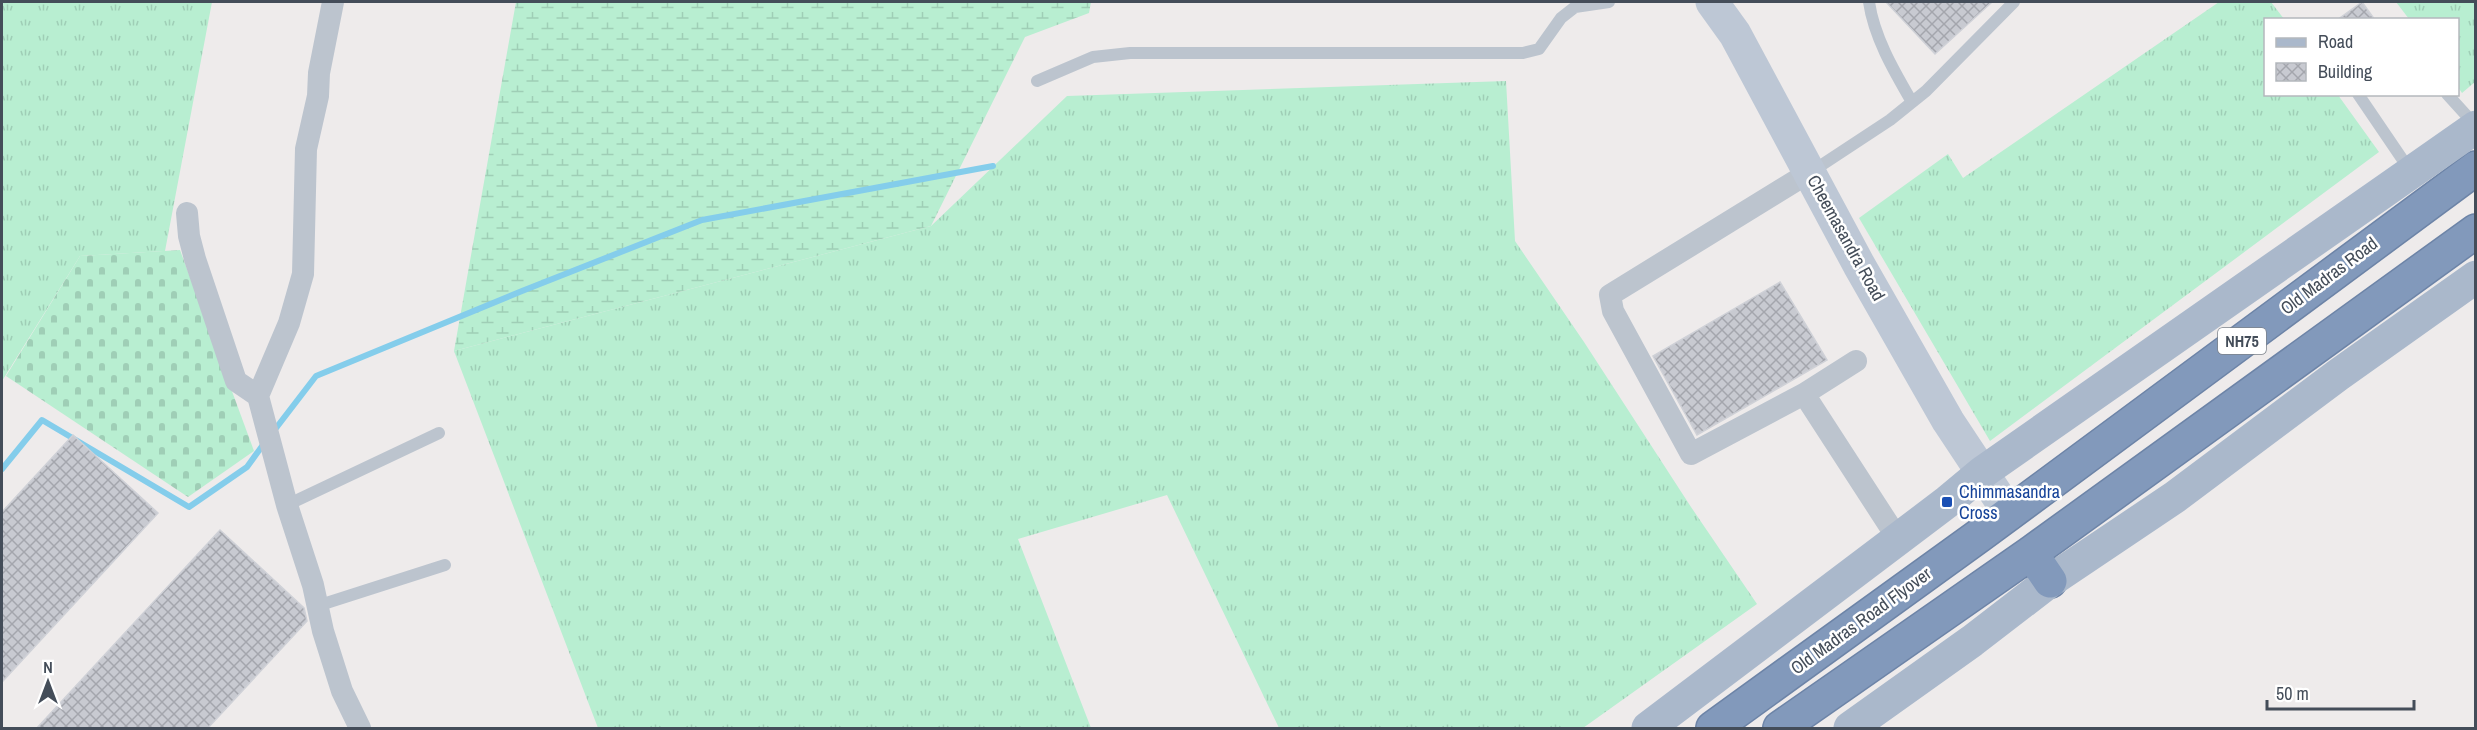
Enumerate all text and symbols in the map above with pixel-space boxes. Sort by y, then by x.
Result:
legend [2264,18,2459,96]
text: Road [2318,29,2353,54]
text: Building [2318,59,2373,84]
street label: Cheemasandra Road [1801,170,1891,305]
street label: Old Madras Road [2275,231,2382,320]
road number: NH75 [2218,328,2266,354]
place label: Chimmasandra Cross [1959,479,2060,525]
marker: Chimmasandra Cross [1940,495,1954,509]
street label: Old Madras Road Flyover [1785,561,1936,680]
north arrow [18,652,78,712]
text: N [43,656,53,678]
scale bar [2267,673,2414,711]
text: 50 m [2276,681,2309,706]

